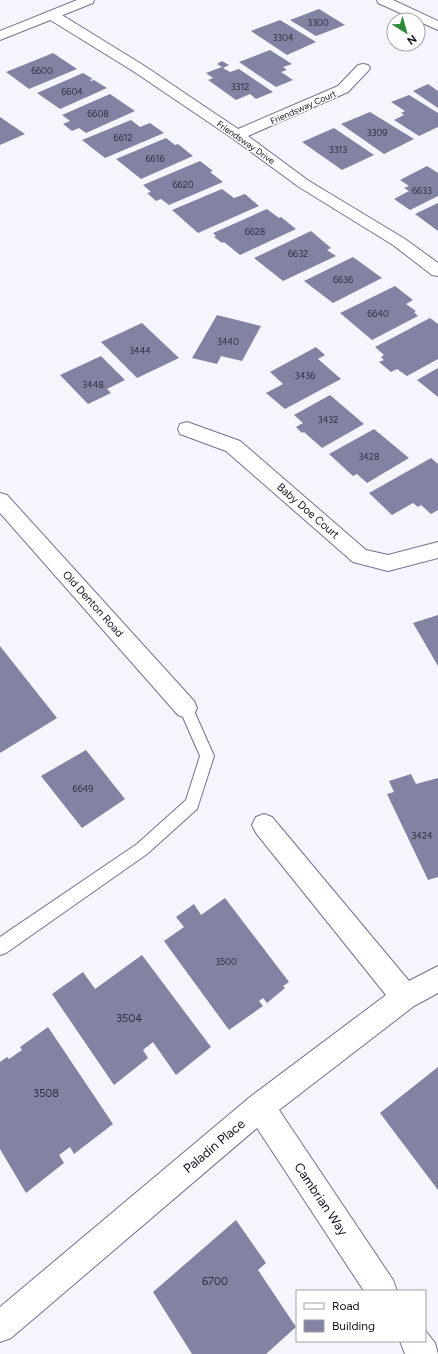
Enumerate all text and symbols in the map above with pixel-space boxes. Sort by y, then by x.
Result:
north arrow [386,12,426,52]
house number: 3300 [307,17,329,28]
house number: 3304 [272,32,294,43]
text: N [404,32,419,47]
house number: 6600 [31,65,53,76]
house number: 3312 [231,81,249,92]
house number: 6604 [61,86,83,97]
street label: Friendsway Court [268,87,338,126]
house number: 6608 [87,108,109,119]
street label: Friendsway Drive [215,118,277,166]
house number: 3309 [367,127,387,138]
house number: 6612 [114,132,132,143]
house number: 3313 [329,144,347,155]
house number: 6616 [146,153,165,164]
house number: 6620 [173,179,194,190]
house number: 6633 [412,185,432,196]
house number: 6628 [245,226,266,237]
house number: 6632 [288,248,308,259]
house number: 6636 [333,274,353,285]
house number: 6640 [367,308,389,319]
house number: 3440 [217,336,239,347]
house number: 3444 [129,345,151,356]
house number: 3436 [295,370,315,381]
house number: 3448 [82,379,104,390]
house number: 3432 [318,414,338,425]
house number: 3428 [358,451,380,462]
street label: Baby Doe Court [274,480,342,542]
street label: Old Denton Road [60,568,126,640]
house number: 6649 [73,783,93,794]
house number: 3424 [411,830,433,841]
house number: 3500 [215,956,237,967]
house number: 3504 [116,1012,142,1025]
house number: 3508 [33,1087,59,1100]
street label: Paladin Place [180,1116,248,1176]
street label: Cambrian Way [291,1160,351,1238]
house number: 6700 [202,1275,228,1288]
legend [296,1290,426,1342]
text: Road [332,1299,360,1313]
text: Building [332,1319,375,1333]

